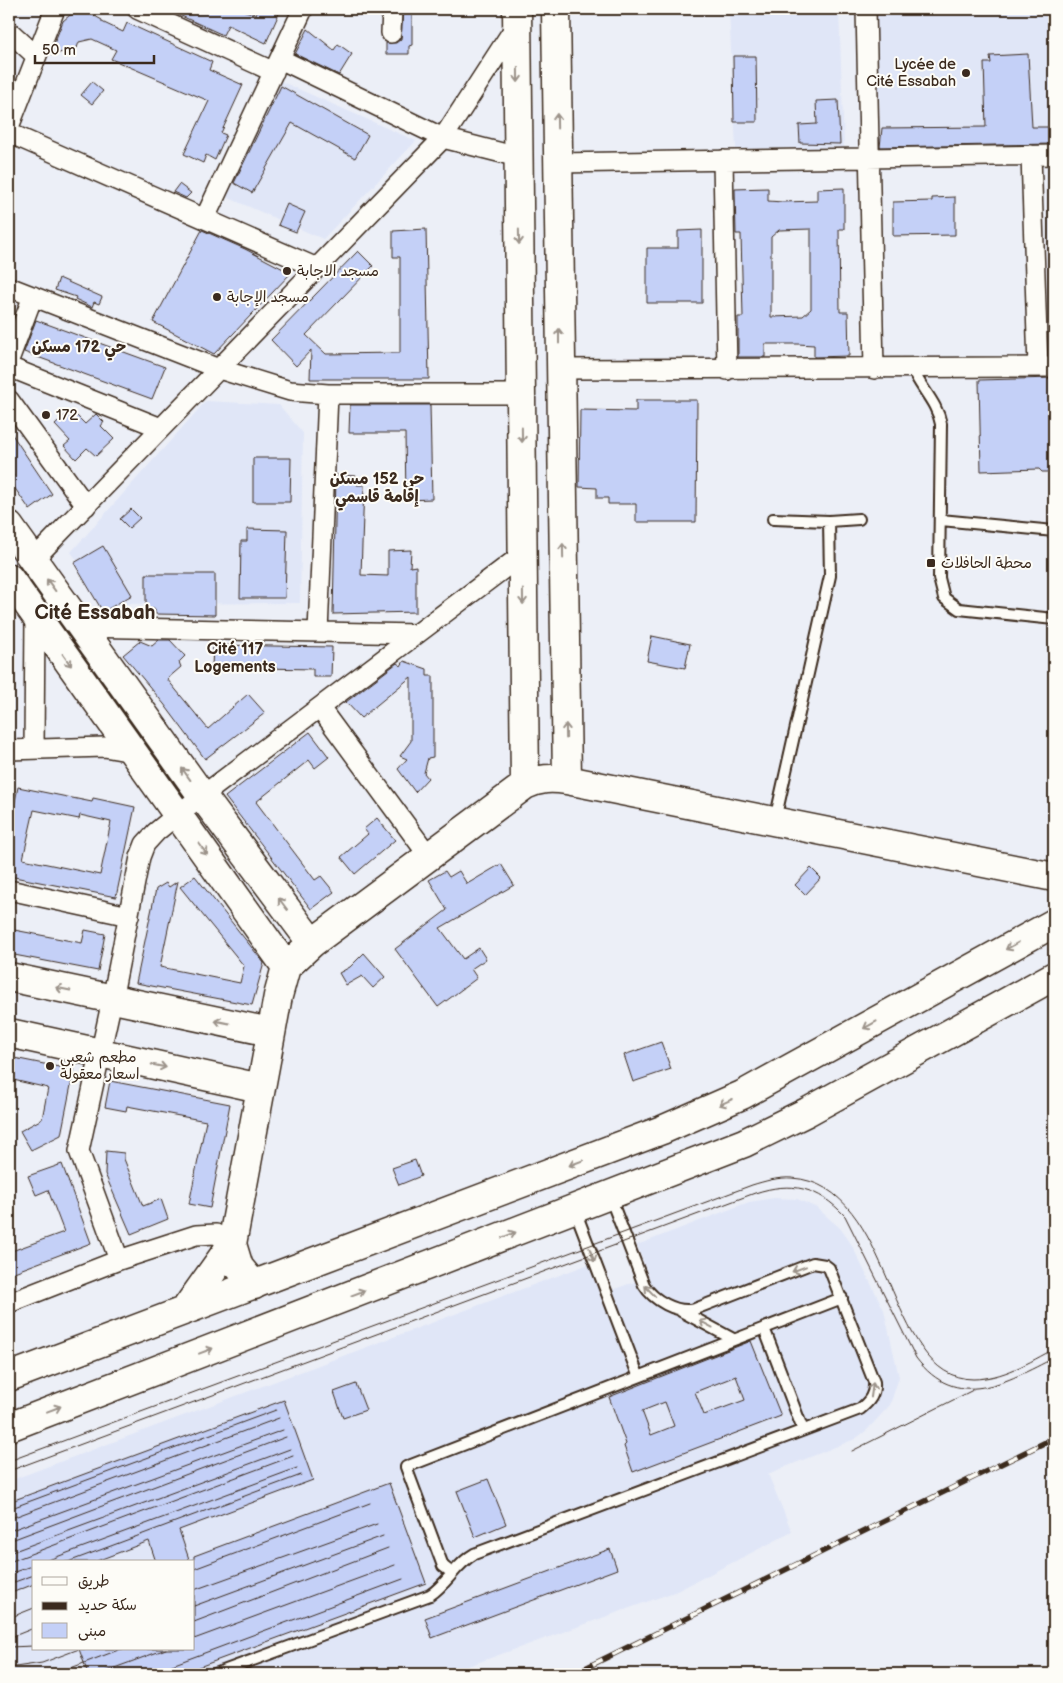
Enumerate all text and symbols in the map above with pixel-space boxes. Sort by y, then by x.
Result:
scale bar [35,32,154,64]
text: 50 m [42,41,76,60]
place label: Lycée de Cité Essabah [866,55,956,91]
one-way arrow [513,67,522,83]
marker: Lycée de Cité Essabah [960,67,972,79]
one-way arrow [552,113,562,130]
one-way arrow [514,229,524,245]
place label: مسجد الاجابة [297,262,379,281]
marker: مسجد الاجابة [281,265,293,277]
place label: مسجد الإجابة [227,288,309,307]
marker: مسجد الإجابة [211,291,223,303]
one-way arrow [554,328,564,344]
district label: حي 172 مسكن [32,338,126,361]
place label: 172 [56,406,78,425]
marker: 172 [40,409,52,421]
one-way arrow [517,427,526,443]
district label: حي 152 مسكن إقامة قاسمي [330,470,424,511]
one-way arrow [558,543,568,560]
place label: محطة الحافلات [941,554,1032,573]
marker: محطة الحافلات [925,557,937,569]
one-way arrow [46,578,56,592]
one-way arrow [519,589,528,605]
district label: Cité Essabah [34,601,156,625]
district label: Cité 117 Logements [194,640,276,677]
one-way arrow [62,653,73,666]
one-way arrow [561,723,571,740]
one-way arrow [181,767,191,781]
one-way arrow [198,842,208,856]
one-way arrow [278,897,288,911]
one-way arrow [1005,942,1019,952]
one-way arrow [56,984,72,993]
one-way arrow [215,1017,231,1026]
one-way arrow [863,1021,877,1031]
place label: مطعم شعبي اسعار معقولة [60,1048,140,1084]
marker: مطعم شعبي اسعار معقولة [44,1060,56,1072]
one-way arrow [150,1062,166,1071]
one-way arrow [719,1097,734,1107]
one-way arrow [569,1159,584,1168]
one-way arrow [501,1230,517,1239]
one-way arrow [588,1247,597,1263]
one-way arrow [792,1265,807,1274]
one-way arrow [644,1285,656,1298]
one-way arrow [350,1288,365,1297]
one-way arrow [699,1319,714,1329]
one-way arrow [198,1346,213,1355]
one-way arrow [867,1382,877,1398]
one-way arrow [46,1404,61,1413]
legend [32,1560,195,1650]
text: طريق [78,1572,110,1591]
text: سكة حديد [78,1596,137,1615]
text: مبنى [78,1622,106,1641]

